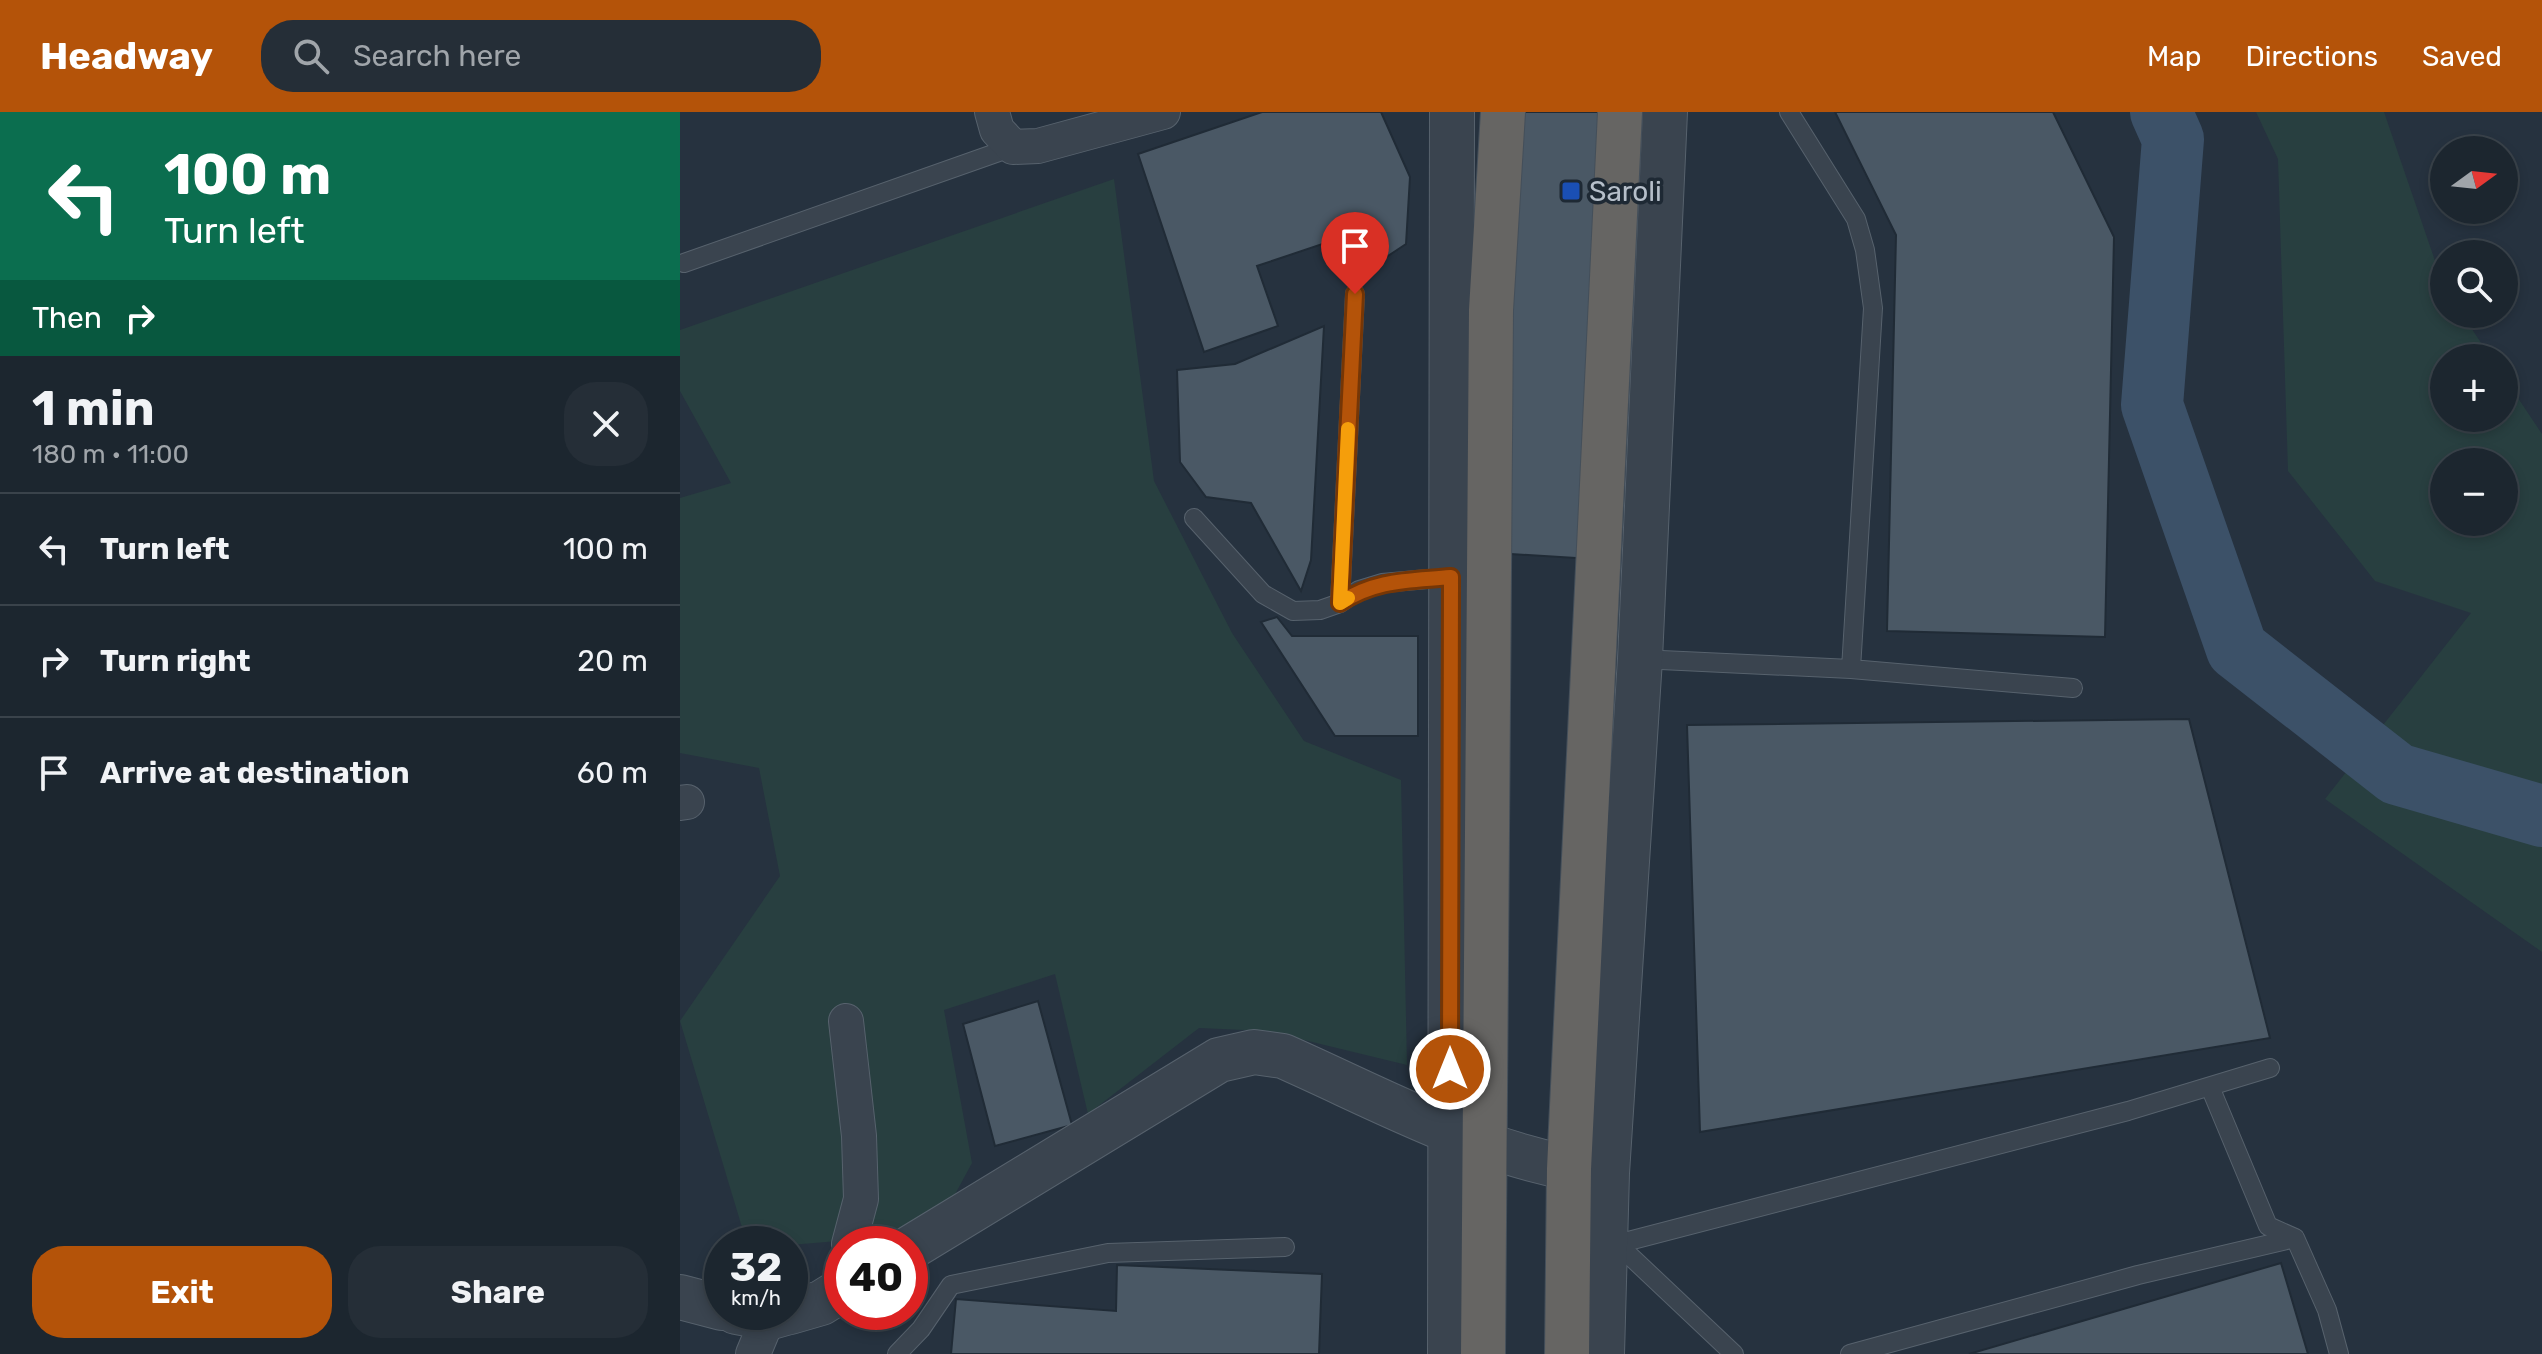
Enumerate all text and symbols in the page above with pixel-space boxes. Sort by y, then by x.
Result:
search box [261,20,821,92]
text: Headway [40,33,213,79]
icon: search [289,34,333,78]
text: Search here [353,38,521,74]
text: Map [2147,40,2201,73]
text: Directions [2245,40,2378,73]
text: Saved [2422,40,2502,73]
north arrow [2430,136,2518,224]
map controls [2430,136,2518,536]
text: 100 m [164,142,331,208]
icon: left [32,144,136,248]
place label: Saroli [1589,175,1662,208]
marker: Saroli [1560,180,1582,202]
text: Turn left [164,209,305,252]
pin [1321,212,1389,294]
icon: arrive [1333,224,1377,268]
button: search [2430,240,2518,328]
icon: right [118,296,162,340]
text: Then [32,300,102,336]
button: + [2430,344,2518,432]
text: 1 min [32,380,155,437]
button: close [564,382,648,466]
text: 180 m · 11:00 [32,439,189,470]
button: − [2430,448,2518,536]
icon: left [32,527,76,571]
text: Turn left [100,531,230,567]
text: 100 m [563,531,648,567]
icon: right [32,639,76,683]
text: Turn right [100,643,251,679]
text: 20 m [577,643,648,679]
icon: arrive [32,751,76,795]
text: Arrive at destination [100,755,410,791]
text: 60 m [577,755,648,791]
position arrow [1408,1027,1492,1111]
speed limit sign: 40 [824,1226,928,1330]
text: 32 [730,1244,782,1291]
button: Exit [32,1246,332,1338]
button: Share [348,1246,648,1338]
text: km/h [731,1286,781,1310]

